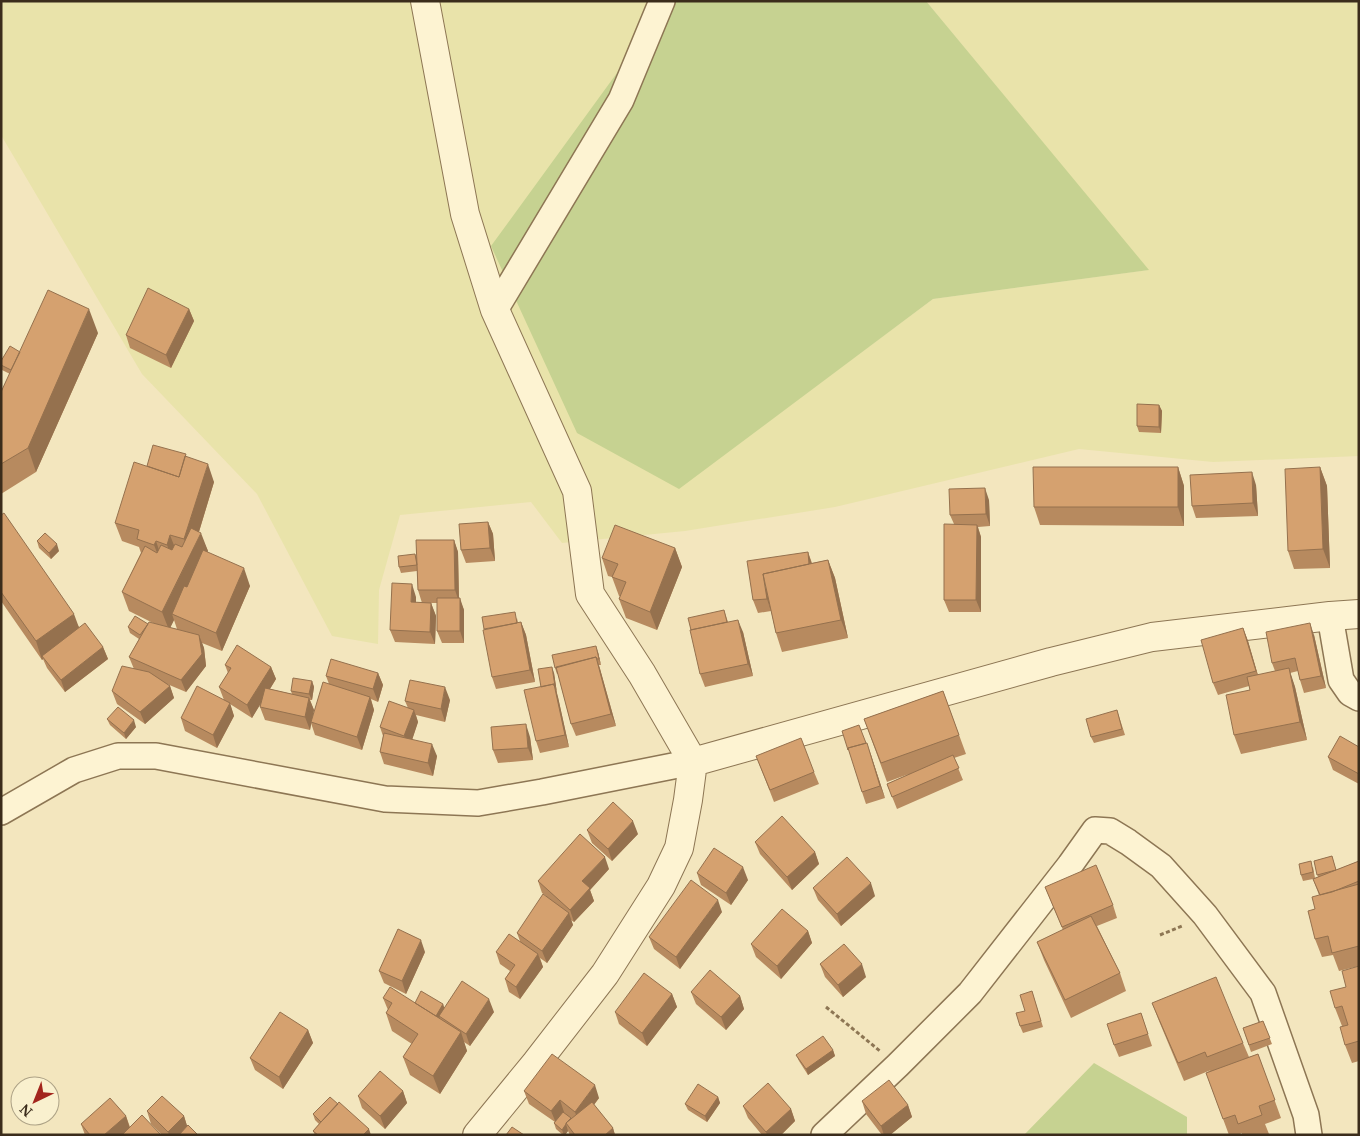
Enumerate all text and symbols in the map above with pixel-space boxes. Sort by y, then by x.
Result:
north arrow [10,1076,60,1126]
text: N [15,1100,36,1122]

